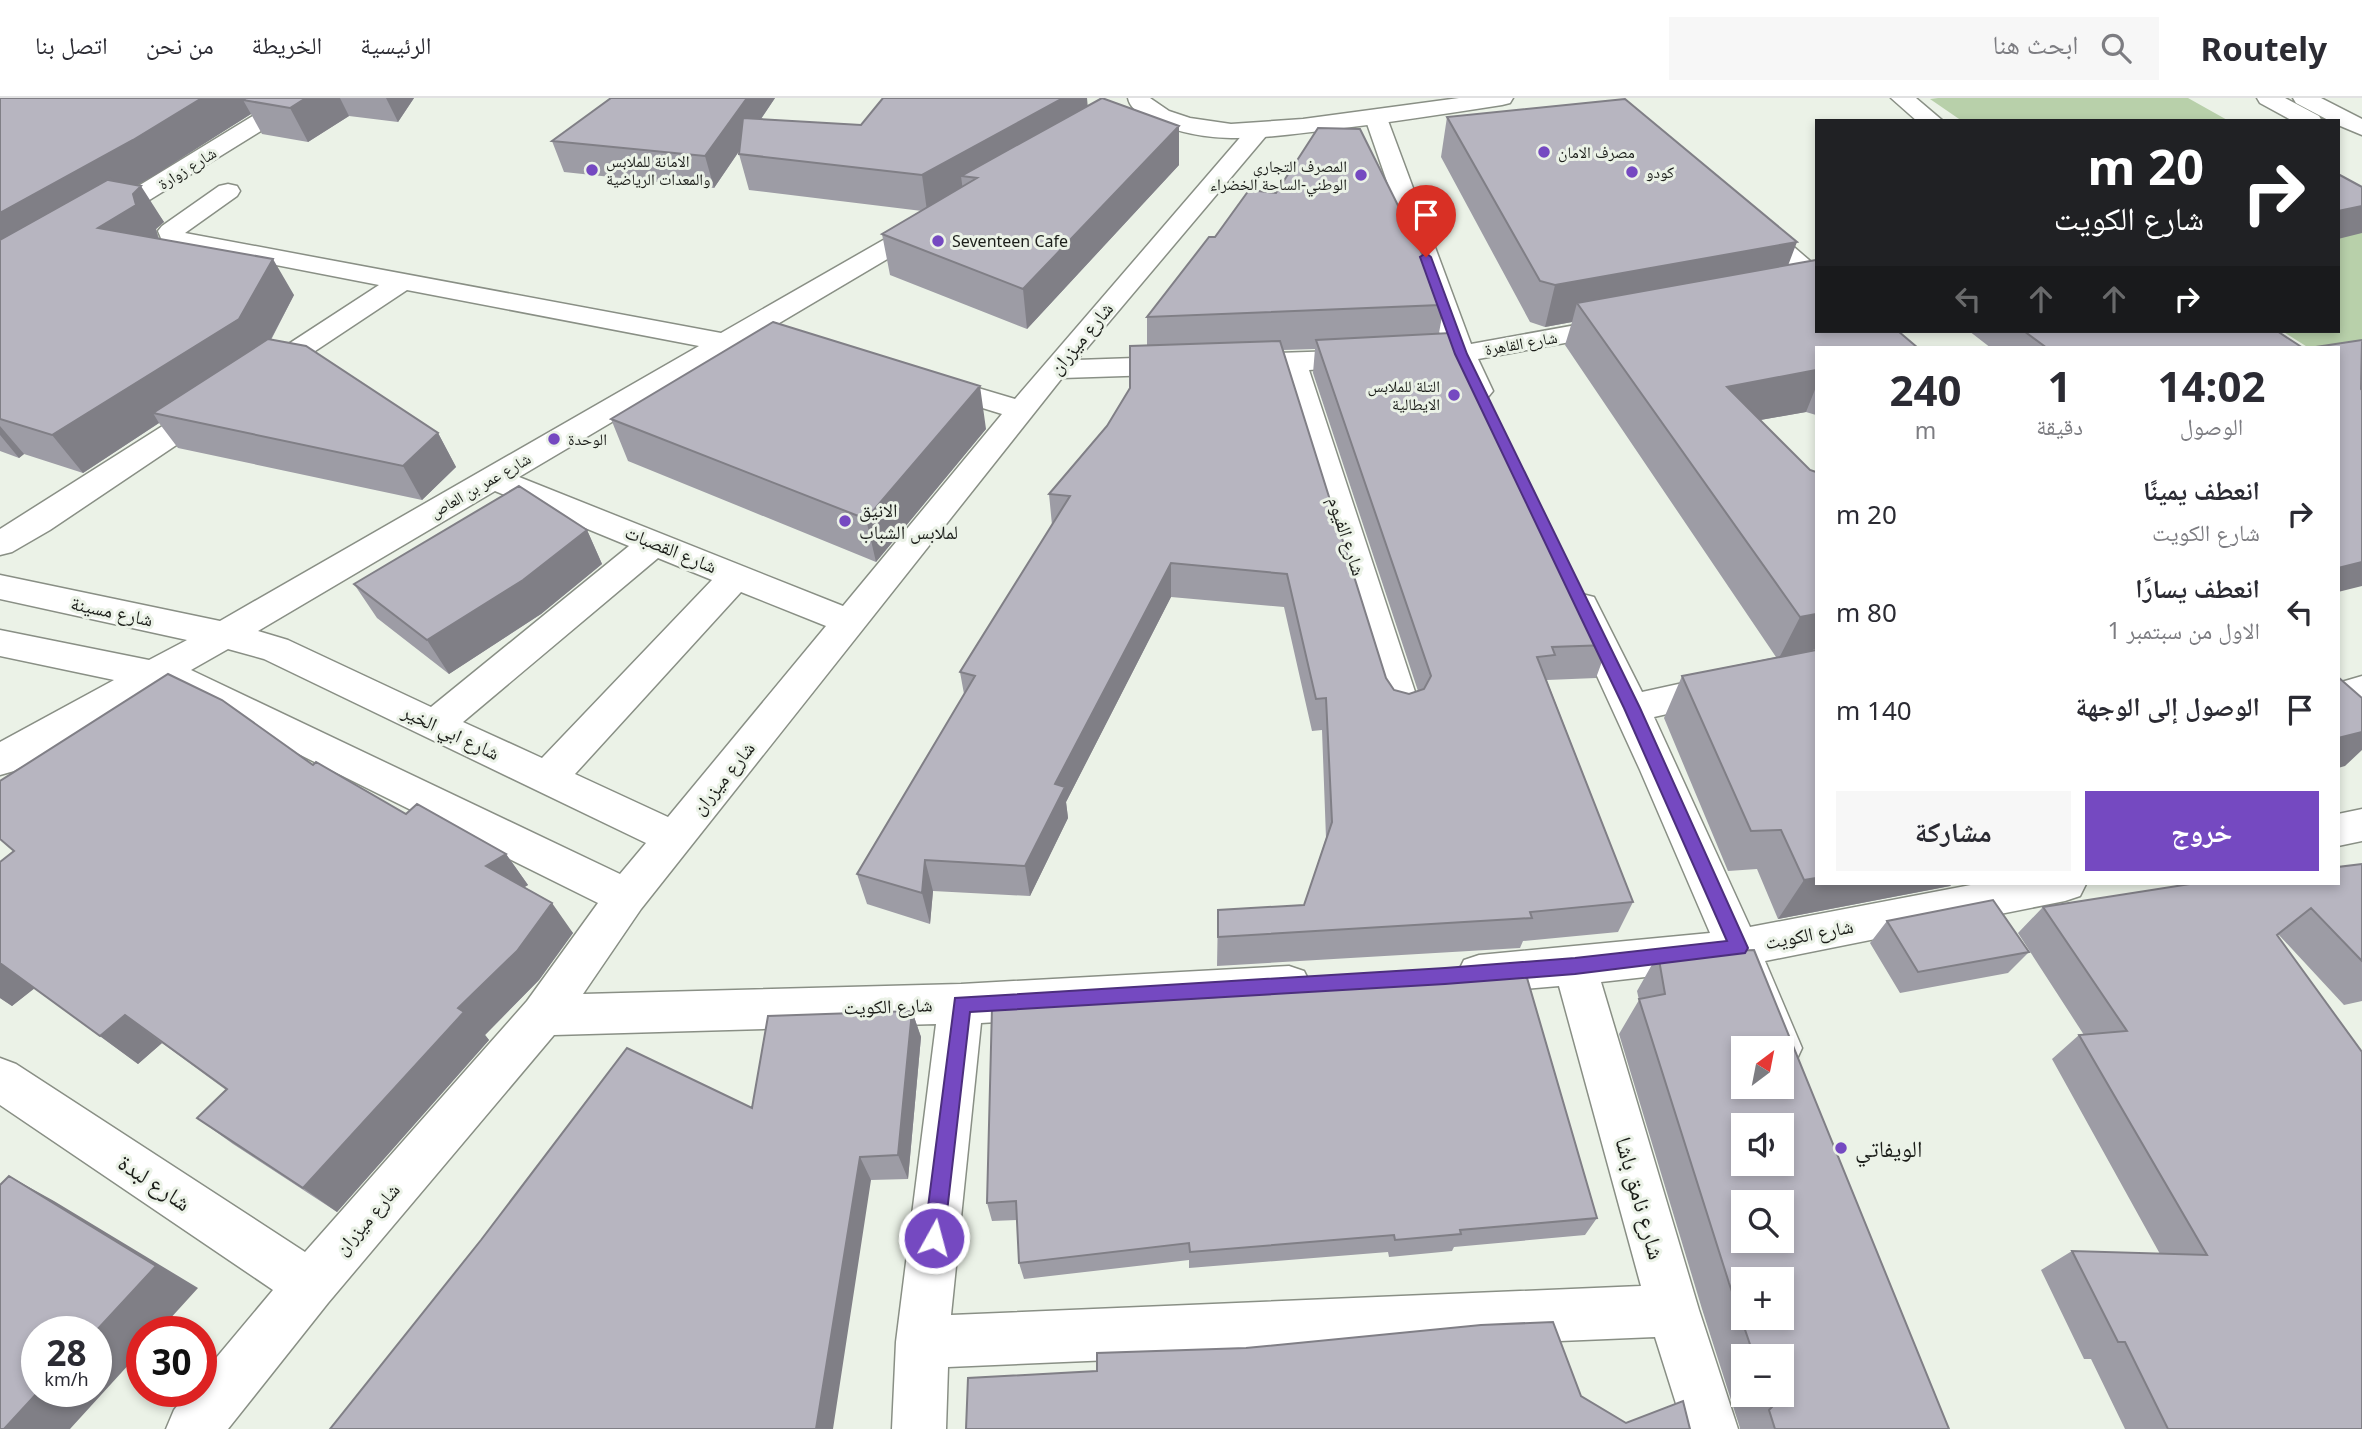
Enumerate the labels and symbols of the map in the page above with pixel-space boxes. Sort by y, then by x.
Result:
place label: مصرف الامان [1558,141,1635,163]
street label: شارع زوارة [154,142,220,194]
marker: مصرف الامان [1536,144,1552,160]
place label: الامانة للملابس والمعدات الرياضية [606,150,711,190]
place label: المصرف التجاري الوطني-الساحة الخضراء [1210,155,1347,197]
place label: كودو [1646,161,1675,183]
marker: الامانة للملابس والمعدات الرياضية [584,162,600,178]
marker: كودو [1624,164,1640,180]
marker: المصرف التجاري الوطني-الساحة الخضراء [1353,167,1369,183]
pin [1396,185,1456,257]
place label: Seventeen Cafe [952,230,1068,252]
marker: Seventeen Cafe [930,233,946,249]
street label: شارع ميزران [1043,296,1119,380]
street label: شارع القاهرة [1483,326,1559,360]
place label: التلة للملابس الايطالية [1367,375,1440,415]
marker: التلة للملابس الايطالية [1446,387,1462,403]
place label: الوحدة [568,428,607,450]
marker: الوحدة [546,431,562,447]
street label: شارع عمر بن العاص [425,447,535,523]
street label: شارع الفيوم [1321,493,1372,579]
place label: الانيق لملابس الشباب [859,497,958,545]
marker: الانيق لملابس الشباب [837,513,853,529]
street label: شارع القصبات [621,519,721,579]
street label: شارع مسينة [69,590,155,632]
street label: شارع ابي الخير [396,698,504,768]
street label: شارع ميزران [685,736,761,820]
street label: شارع الكويت [1763,913,1855,955]
street label: شارع الكويت [843,991,933,1021]
north arrow [1731,1036,1794,1099]
place label: الويفاتي [1855,1132,1922,1168]
street label: شارع نامق باشا [1608,1133,1674,1263]
marker: الويفاتي [1833,1140,1849,1156]
street label: شارع لبدة [112,1146,198,1218]
street label: شارع ميزران [329,1178,405,1260]
position arrow [897,1201,971,1275]
speed limit sign: 30 [126,1316,217,1407]

